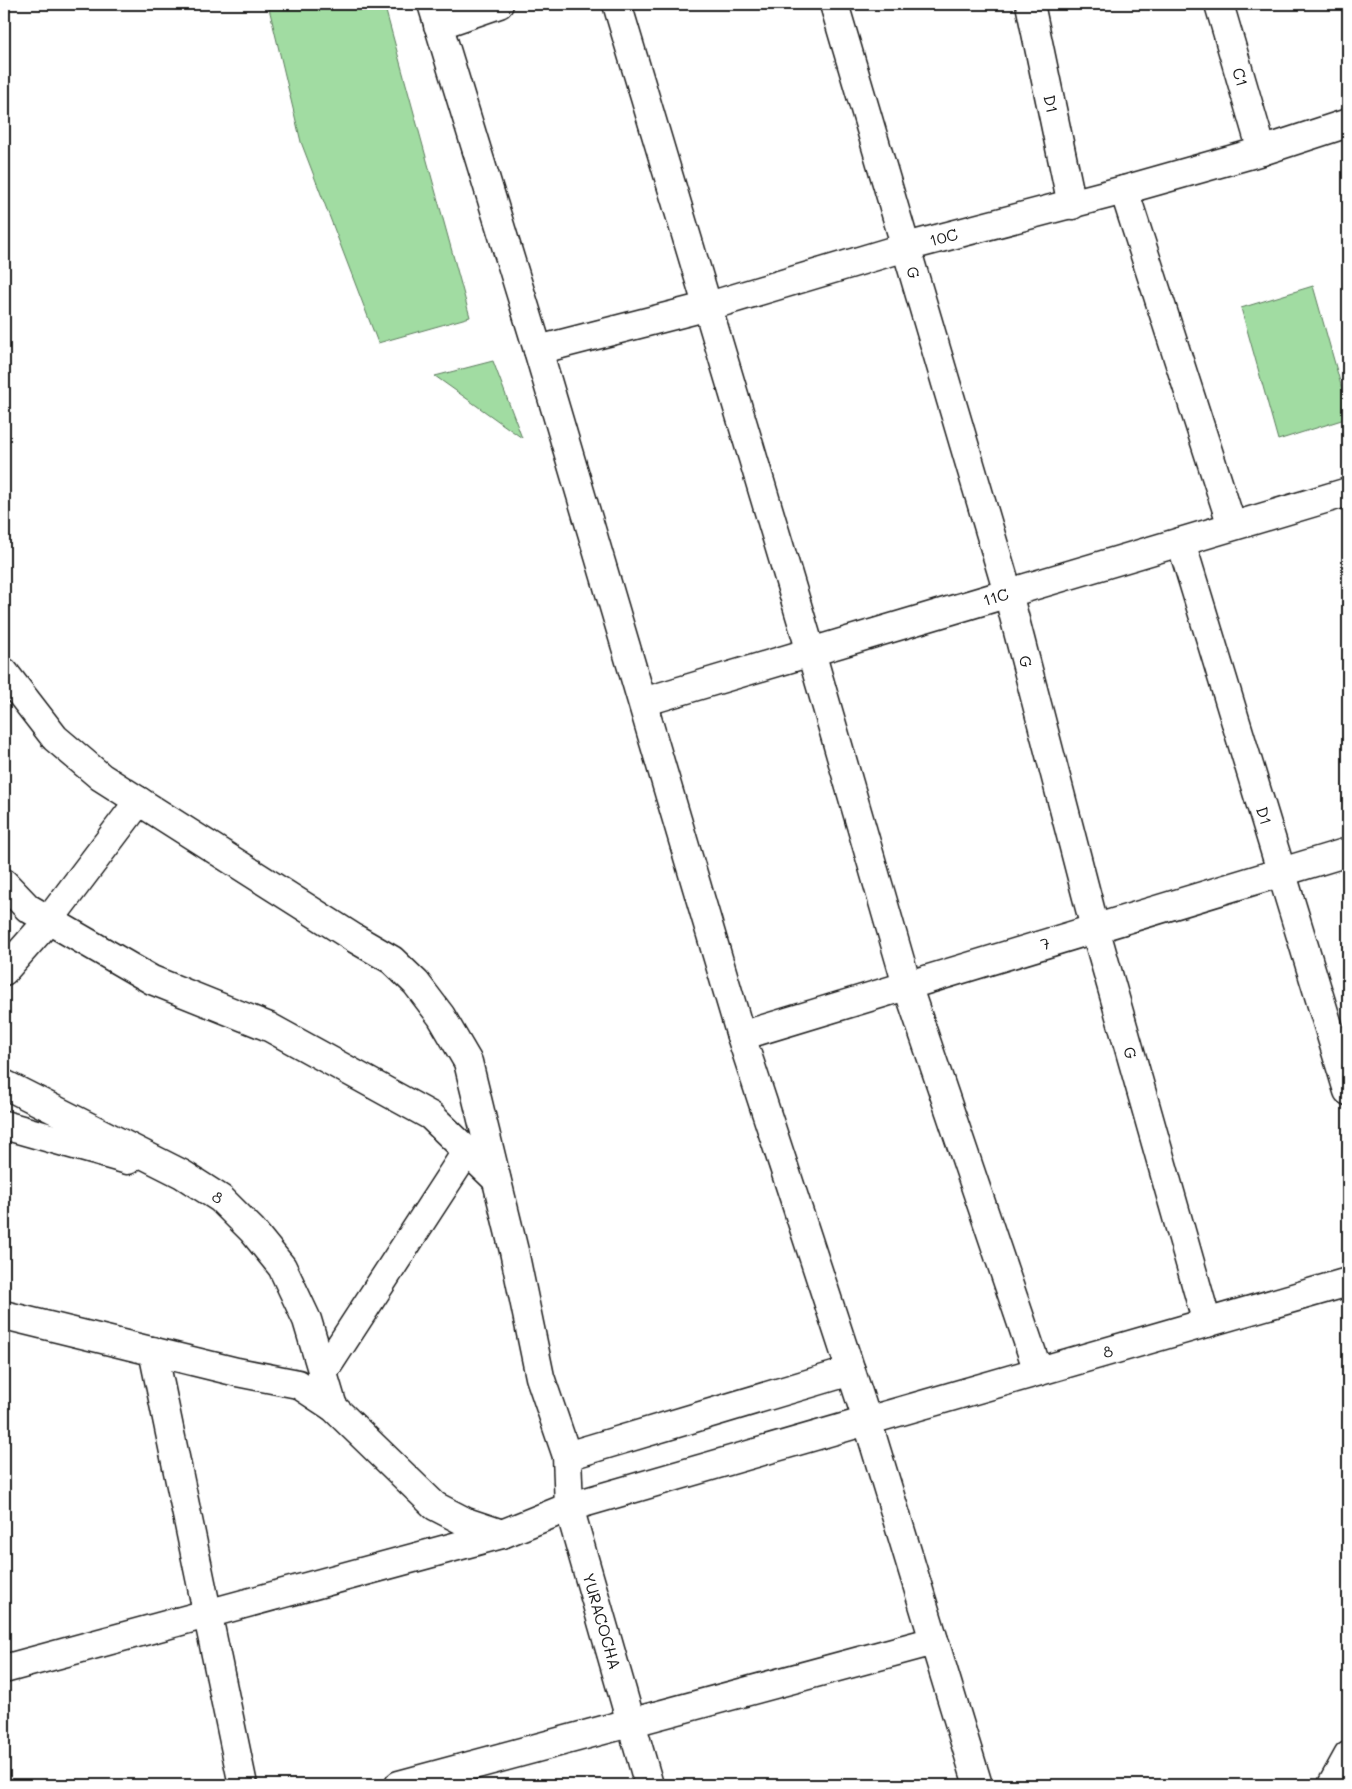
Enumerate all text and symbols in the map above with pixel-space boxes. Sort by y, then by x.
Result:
street label: C1 [1228,65,1254,89]
street label: D1 [1039,93,1063,115]
street label: 10C [927,223,960,250]
street label: G [902,264,926,281]
street label: 11C [980,583,1011,610]
street label: G [1015,653,1038,670]
street label: D1 [1252,804,1277,827]
street label: 7 [1038,932,1053,955]
street label: G [1119,1044,1143,1061]
street label: 8 [208,1185,228,1208]
street label: 8 [1100,1339,1115,1362]
street label: YURACOCHA [578,1570,626,1672]

